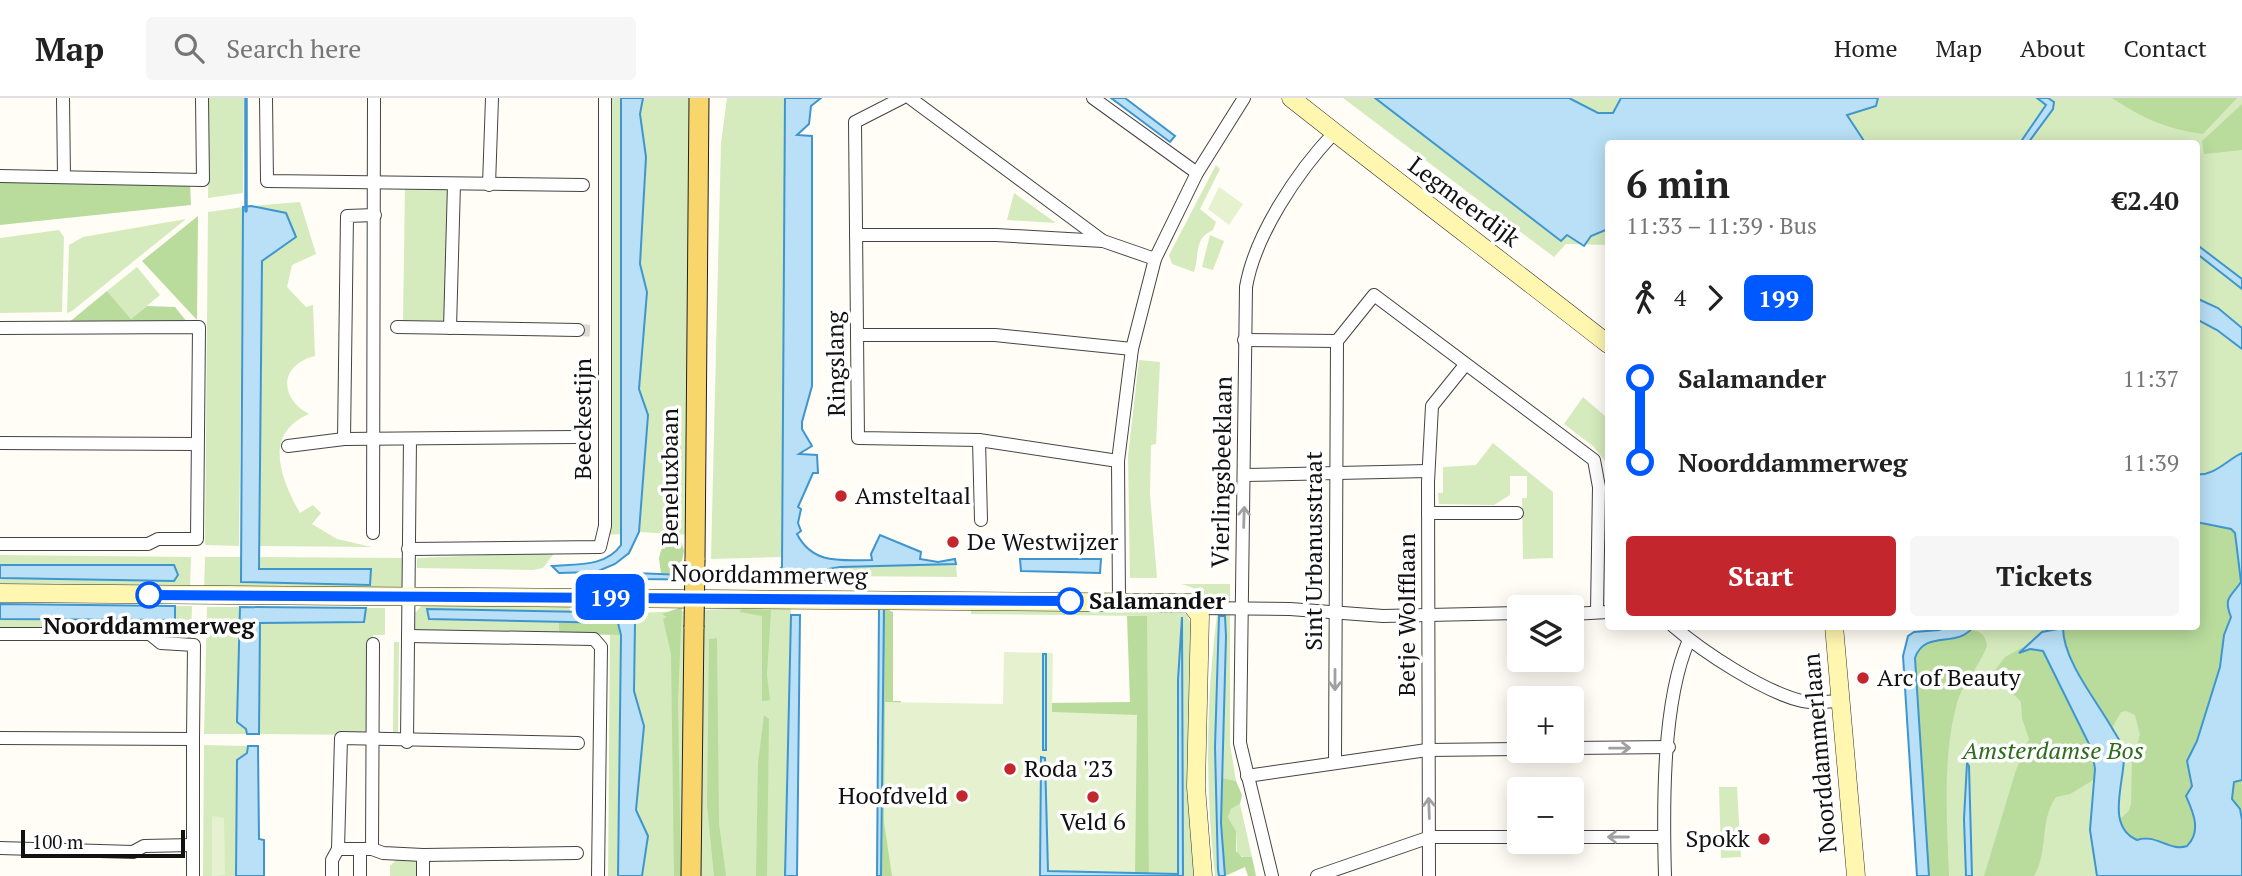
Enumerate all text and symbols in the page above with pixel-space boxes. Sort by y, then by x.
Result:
search box [146,17,636,80]
text: Map [35,27,104,70]
icon: search [170,29,208,67]
text: Search here [226,31,361,65]
text: Home [1834,32,1898,64]
text: Map [1936,32,1982,64]
text: About [2020,32,2086,64]
text: Contact [2124,32,2207,64]
street label: Legmeerdijk [1402,149,1527,254]
text: 6 min [1626,159,1730,209]
text: €2.40 [2113,183,2179,217]
text: 11:33 – 11:39 · Bus [1626,210,1817,241]
icon: walk [1626,279,1664,317]
icon: forward [1696,279,1734,317]
text: 4 [1674,282,1686,313]
text: 199 [1758,282,1799,314]
street label: Ringslang [818,310,852,417]
street label: Beeckestijn [566,358,598,480]
text: Salamander [1678,361,1826,395]
text: 11:37 [2122,363,2179,394]
street label: Vierlingsbeeklaan [1203,376,1239,568]
street label: Beneluxbaan [653,408,685,546]
text: Noorddammerweg [1678,445,1908,479]
text: 11:39 [2122,447,2179,478]
street label: Sint Urbanusstraat [1297,451,1329,651]
place label: Amsteltaal [855,479,971,511]
marker: Amsteltaal [833,488,849,504]
one-way arrow [1237,506,1251,529]
place label: De Westwijzer [967,525,1119,557]
street label: Betje Wolfflaan [1390,533,1422,697]
marker: De Westwijzer [945,534,961,550]
button: Start [1626,536,1896,616]
button: Tickets [1910,536,2179,616]
street label: Noorddammerweg [670,556,868,592]
line badge: 199 [570,574,650,620]
text: 199 [590,581,630,613]
marker: Noorddammerweg [136,582,162,608]
place label: Salamander [1089,584,1226,616]
marker: Salamander [1057,588,1083,614]
map controls [1507,595,1584,854]
button: layers [1507,595,1584,672]
place label: Noorddammerweg [43,609,255,641]
street label: Noorddammerlaan [1794,652,1844,854]
place label: Arc of Beauty [1877,661,2022,693]
one-way arrow [1328,668,1342,691]
marker: Arc of Beauty [1855,670,1871,686]
button: + [1507,686,1584,763]
park label: Amsterdamse Bos [1960,734,2144,766]
one-way arrow [1608,741,1631,755]
place label: Roda '23 [1024,752,1113,784]
marker: Roda '23 [1002,761,1018,777]
button: − [1507,777,1584,854]
place label: Hoofdveld [838,779,948,811]
marker: Hoofdveld [954,788,970,804]
marker: Veld 6 [1085,789,1101,805]
one-way arrow [1422,797,1436,820]
place label: Veld 6 [1060,805,1126,837]
place label: Spokk [1686,822,1751,854]
scale bar [21,827,186,859]
text: 100 m [32,829,83,854]
one-way arrow [1606,830,1629,844]
marker: Spokk [1756,831,1772,847]

